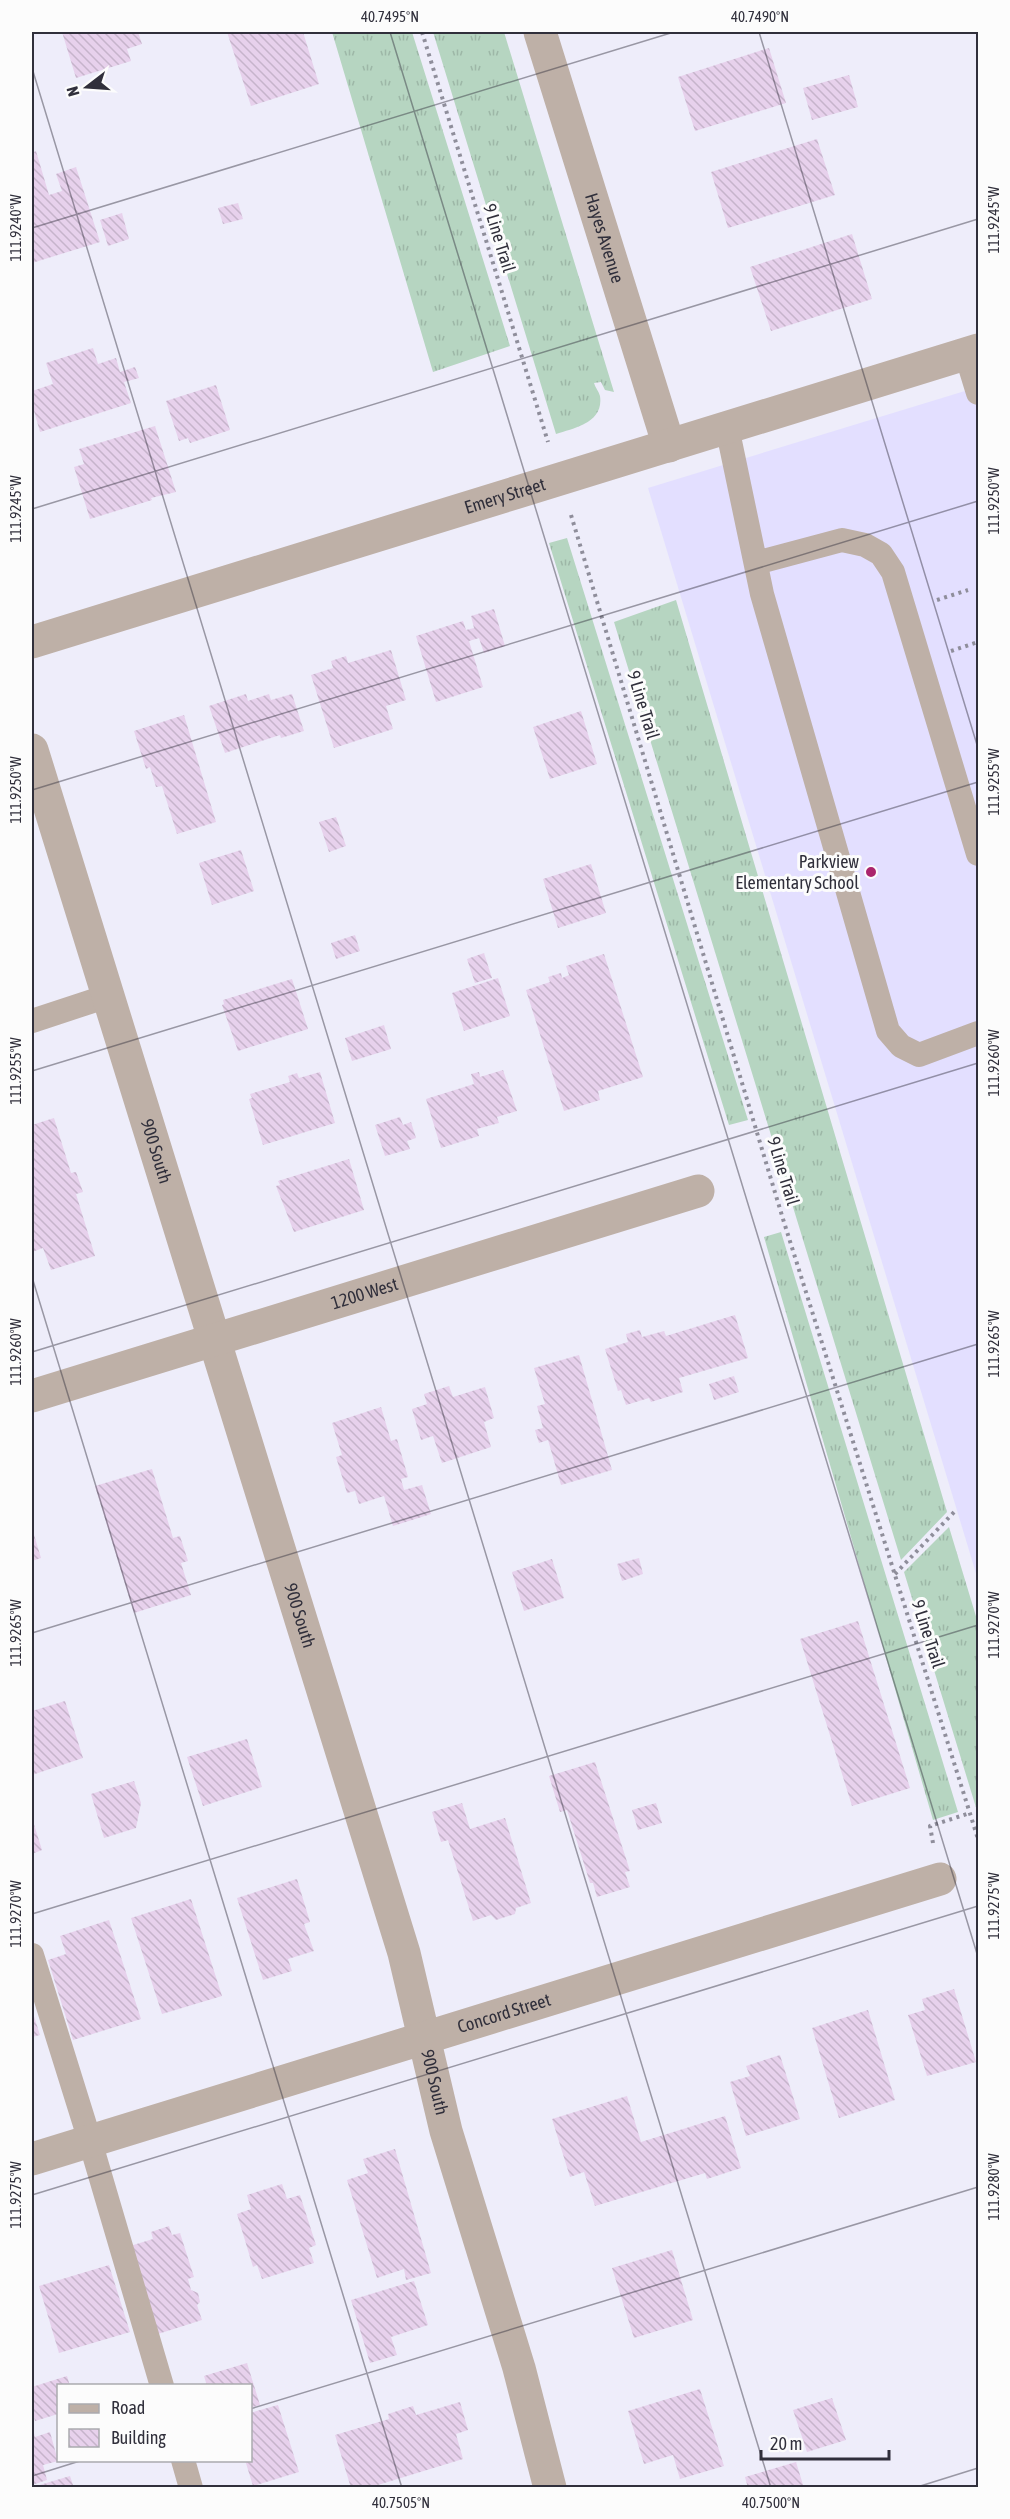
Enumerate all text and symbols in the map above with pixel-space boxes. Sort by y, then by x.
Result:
text: 40.7495°N [361,8,419,25]
text: 40.7490°N [731,8,789,25]
north arrow [57,57,117,117]
text: N [63,84,83,99]
text: 111.9245°W [985,186,1002,254]
street label: Hayes Avenue [581,191,629,286]
text: 111.9240°W [7,194,24,262]
street label: 9 Line Trail [479,201,520,275]
text: 111.9250°W [985,467,1002,535]
street label: Emery Street [462,473,548,518]
text: 111.9245°W [7,475,24,543]
street label: 9 Line Trail [623,668,664,742]
text: 111.9255°W [985,748,1002,816]
text: 111.9250°W [7,756,24,824]
place label: Parkview Elementary School [735,851,859,893]
marker: Parkview Elementary School [864,865,878,879]
text: 111.9260°W [985,1029,1002,1097]
text: 111.9255°W [7,1037,24,1105]
street label: 900 South [137,1116,176,1186]
street label: 9 Line Trail [763,1134,804,1208]
street label: 1200 West [329,1273,400,1313]
text: 111.9265°W [985,1310,1002,1378]
text: 111.9260°W [7,1318,24,1386]
street label: 900 South [280,1581,320,1650]
text: 111.9270°W [985,1591,1002,1659]
street label: 9 Line Trail [908,1597,949,1671]
text: 111.9265°W [7,1599,24,1667]
text: 111.9275°W [985,1872,1002,1940]
text: 111.9270°W [7,1880,24,1948]
street label: Concord Street [455,1989,553,2037]
street label: 900 South [417,2047,453,2117]
text: 111.9280°W [985,2153,1002,2221]
text: 111.9275°W [7,2161,24,2229]
legend [57,2384,252,2462]
text: Road [111,2397,145,2418]
scale bar [761,2423,888,2461]
text: Building [111,2427,166,2448]
text: 20 m [770,2433,802,2454]
text: 40.7505°N [372,2494,430,2511]
text: 40.7500°N [742,2494,800,2511]

